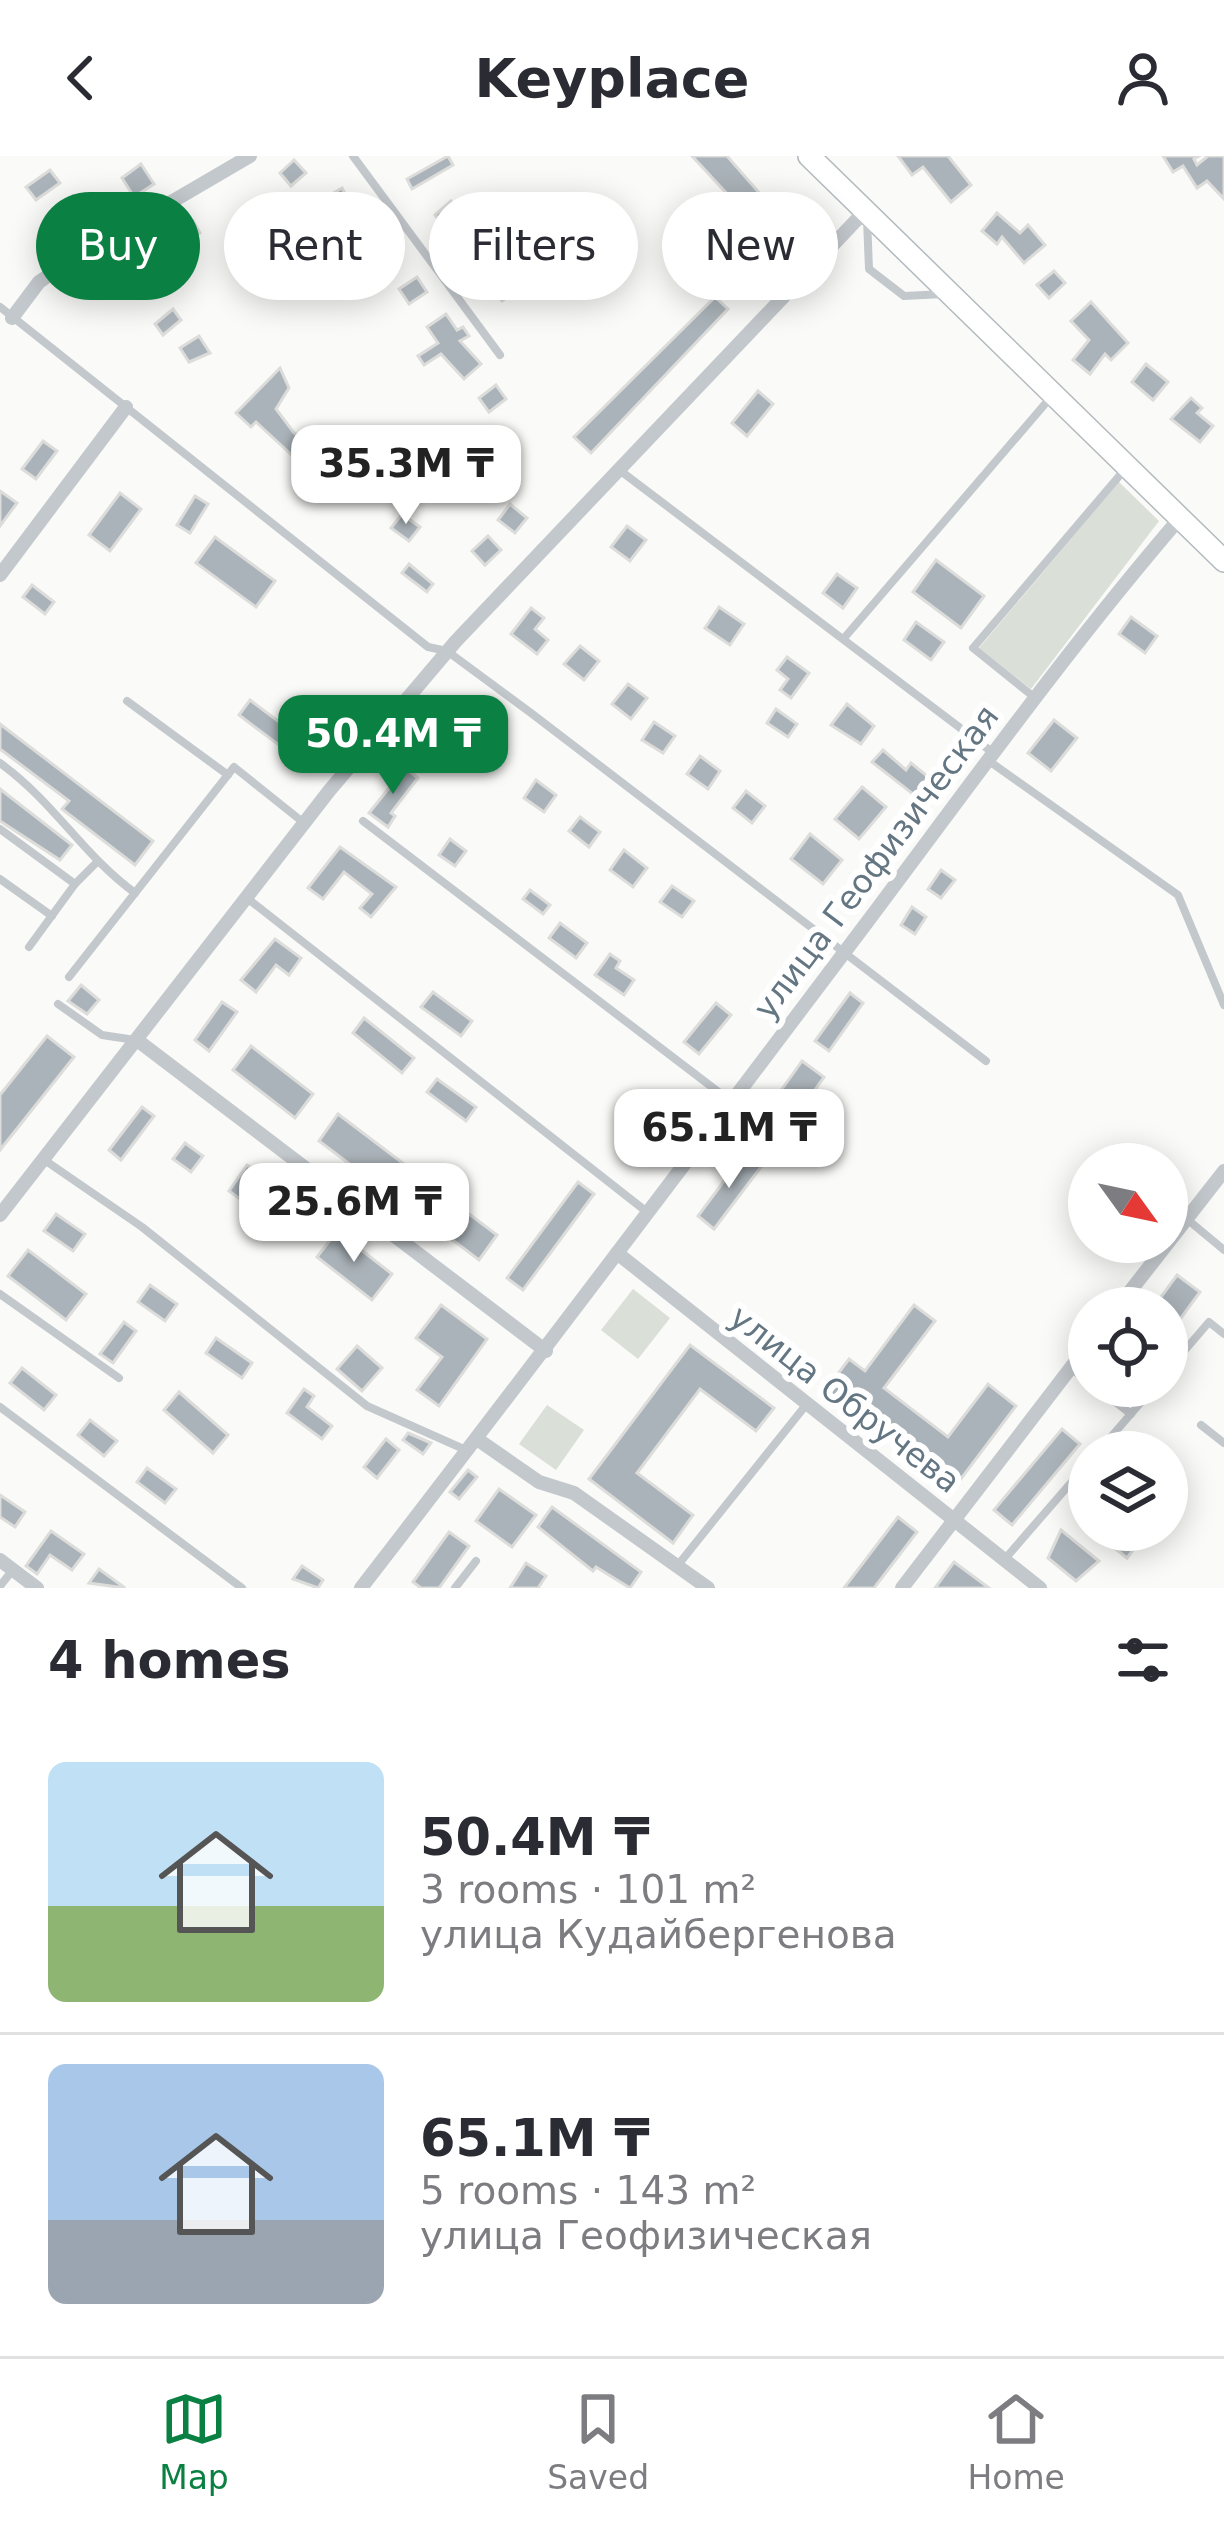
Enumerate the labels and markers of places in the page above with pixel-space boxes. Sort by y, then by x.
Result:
pin: 35.3M ₸ [295,425,517,527]
pin: 50.4M ₸ [282,695,504,797]
pin: 65.1M ₸ [618,1089,840,1191]
pin: 25.6M ₸ [243,1163,465,1265]

